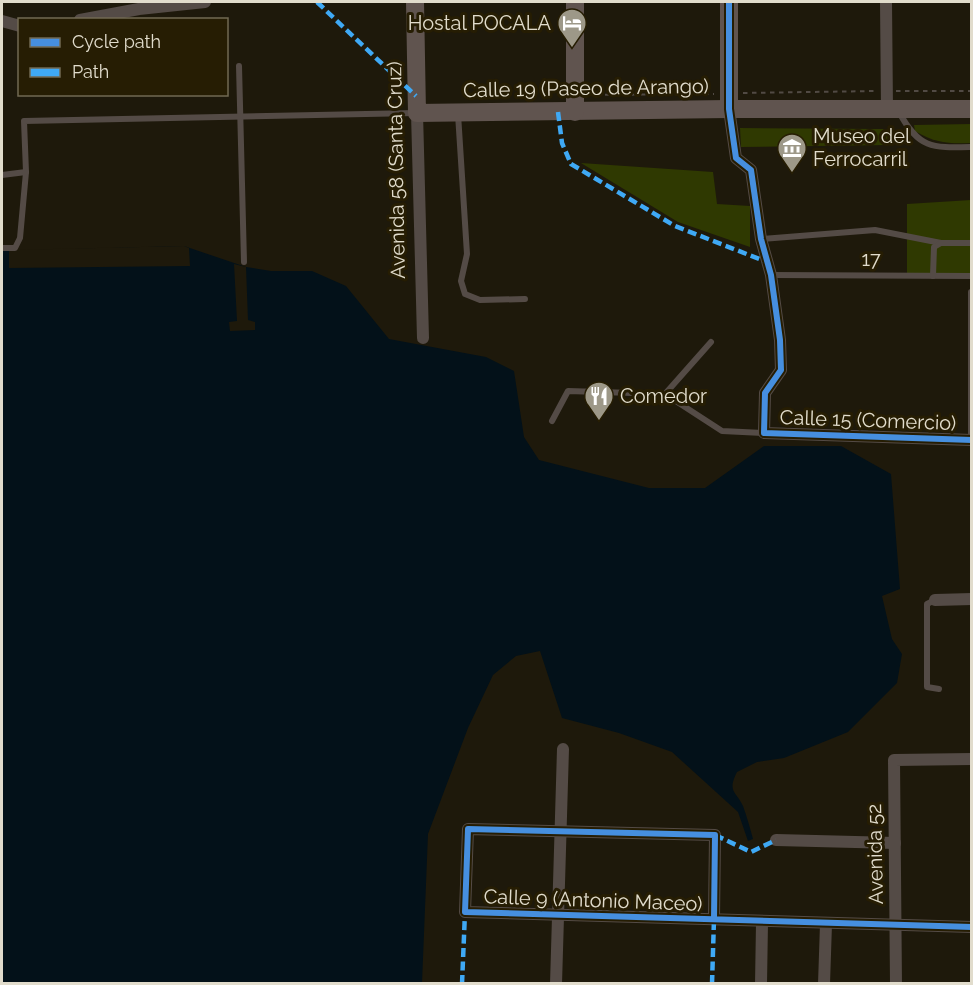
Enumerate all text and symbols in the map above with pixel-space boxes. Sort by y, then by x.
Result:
hotel icon: Hostal POCALA [556,7,588,49]
place label: Hostal POCALA [408,11,551,35]
legend [18,18,228,96]
text: Cycle path [72,31,161,52]
text: Path [72,61,109,82]
street label: Avenida 58 (Santa Cruz) [382,61,410,279]
street label: Calle 19 (Paseo de Arango) [463,74,709,102]
place label: Museo del Ferrocarril [813,124,911,171]
museum icon: Museo del Ferrocarril [776,132,808,174]
street label: 17 [861,247,881,271]
restaurant icon: Comedor [583,380,615,422]
place label: Comedor [620,384,707,408]
street label: Calle 15 (Comercio) [779,405,957,435]
street label: Avenida 52 [862,803,888,905]
street label: Calle 9 (Antonio Maceo) [483,884,703,916]

